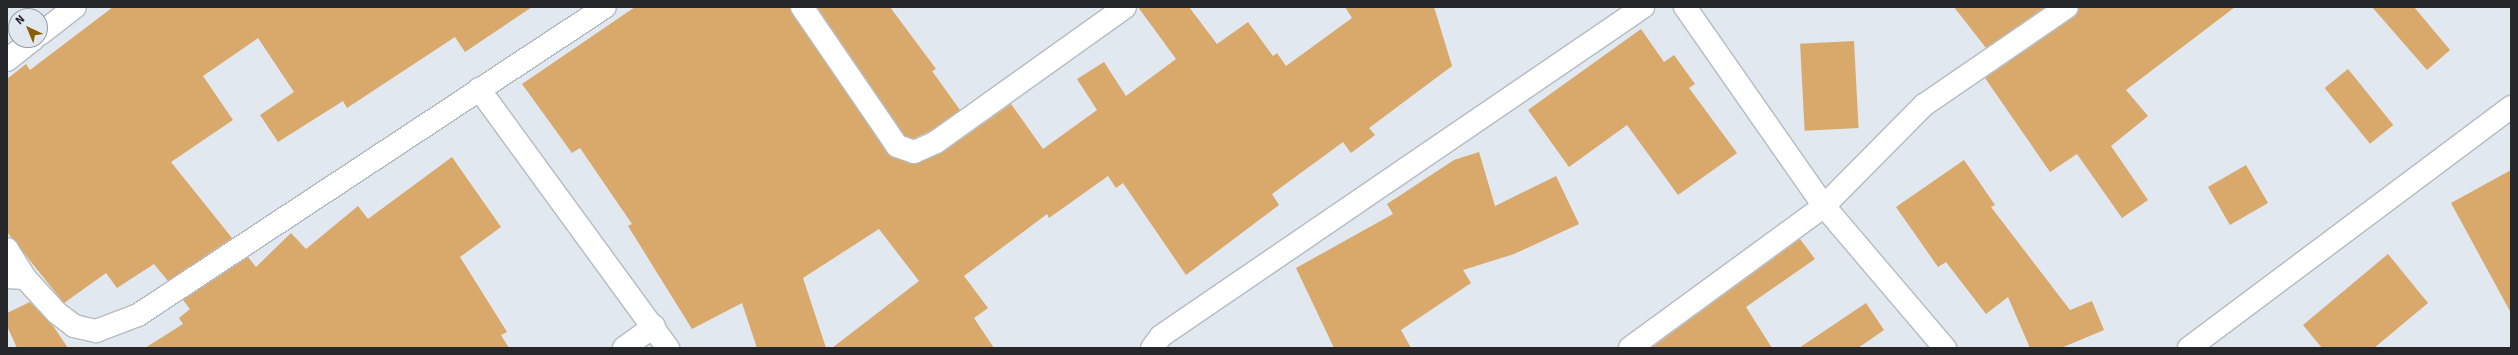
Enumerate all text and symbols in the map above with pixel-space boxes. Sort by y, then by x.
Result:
north arrow [8,8,48,48]
text: N [13,12,27,27]

